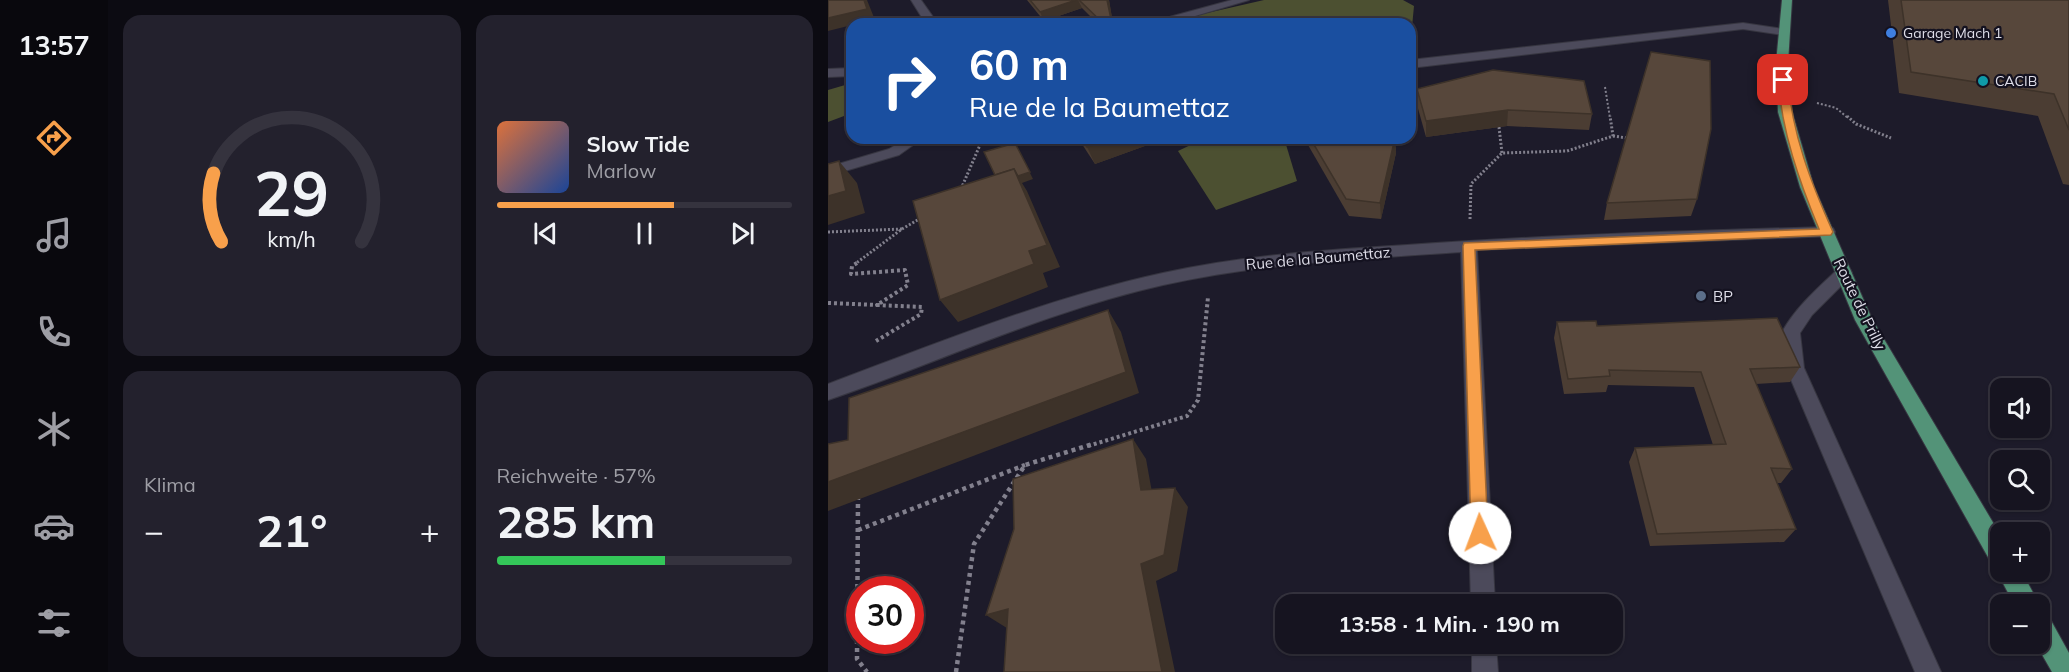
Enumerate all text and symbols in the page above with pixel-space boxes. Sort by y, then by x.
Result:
place label: Garage Mach 1 [1903,24,2002,42]
marker: Garage Mach 1 [1884,26,1898,40]
text: 13:57 [18,28,90,62]
text: 60 m [969,38,1069,91]
icon: right [870,42,948,120]
pin [1757,54,1808,105]
icon: arrive [1766,63,1799,96]
place label: CACIB [1995,72,2037,90]
marker: CACIB [1976,74,1990,88]
text: Rue de la Baumettaz [969,90,1230,124]
icon: directions [33,117,75,159]
text: Slow Tide [587,130,690,158]
text: 29 [254,154,329,233]
text: Marlow [587,158,656,183]
icon: music [33,214,75,256]
icon: previous [529,217,562,250]
icon: pause [628,217,661,250]
icon: next [726,217,759,250]
text: km/h [267,226,316,253]
street label: Rue de la Baumettaz [1245,242,1391,274]
street label: Route de Prilly [1830,255,1890,353]
place label: BP [1713,287,1733,306]
marker: BP [1694,289,1708,303]
icon: phone [33,311,75,353]
map controls [1990,378,2050,654]
button: sound [1990,378,2050,438]
icon: climate [33,408,75,450]
button: search [1990,450,2050,510]
text: Reichweite · 57% [497,463,656,488]
text: Klima [144,472,196,497]
text: 285 km [497,493,655,549]
position arrow [1448,501,1512,565]
text: 21° [256,502,327,558]
icon: car [33,505,75,547]
text: − [144,510,164,551]
text: + [420,510,440,551]
button: + [1990,522,2050,582]
speed limit sign: 30 [846,576,924,654]
button: − [1990,594,2050,654]
icon: filters [33,602,75,644]
text: 13:58 · 1 Min. · 190 m [1338,610,1560,638]

